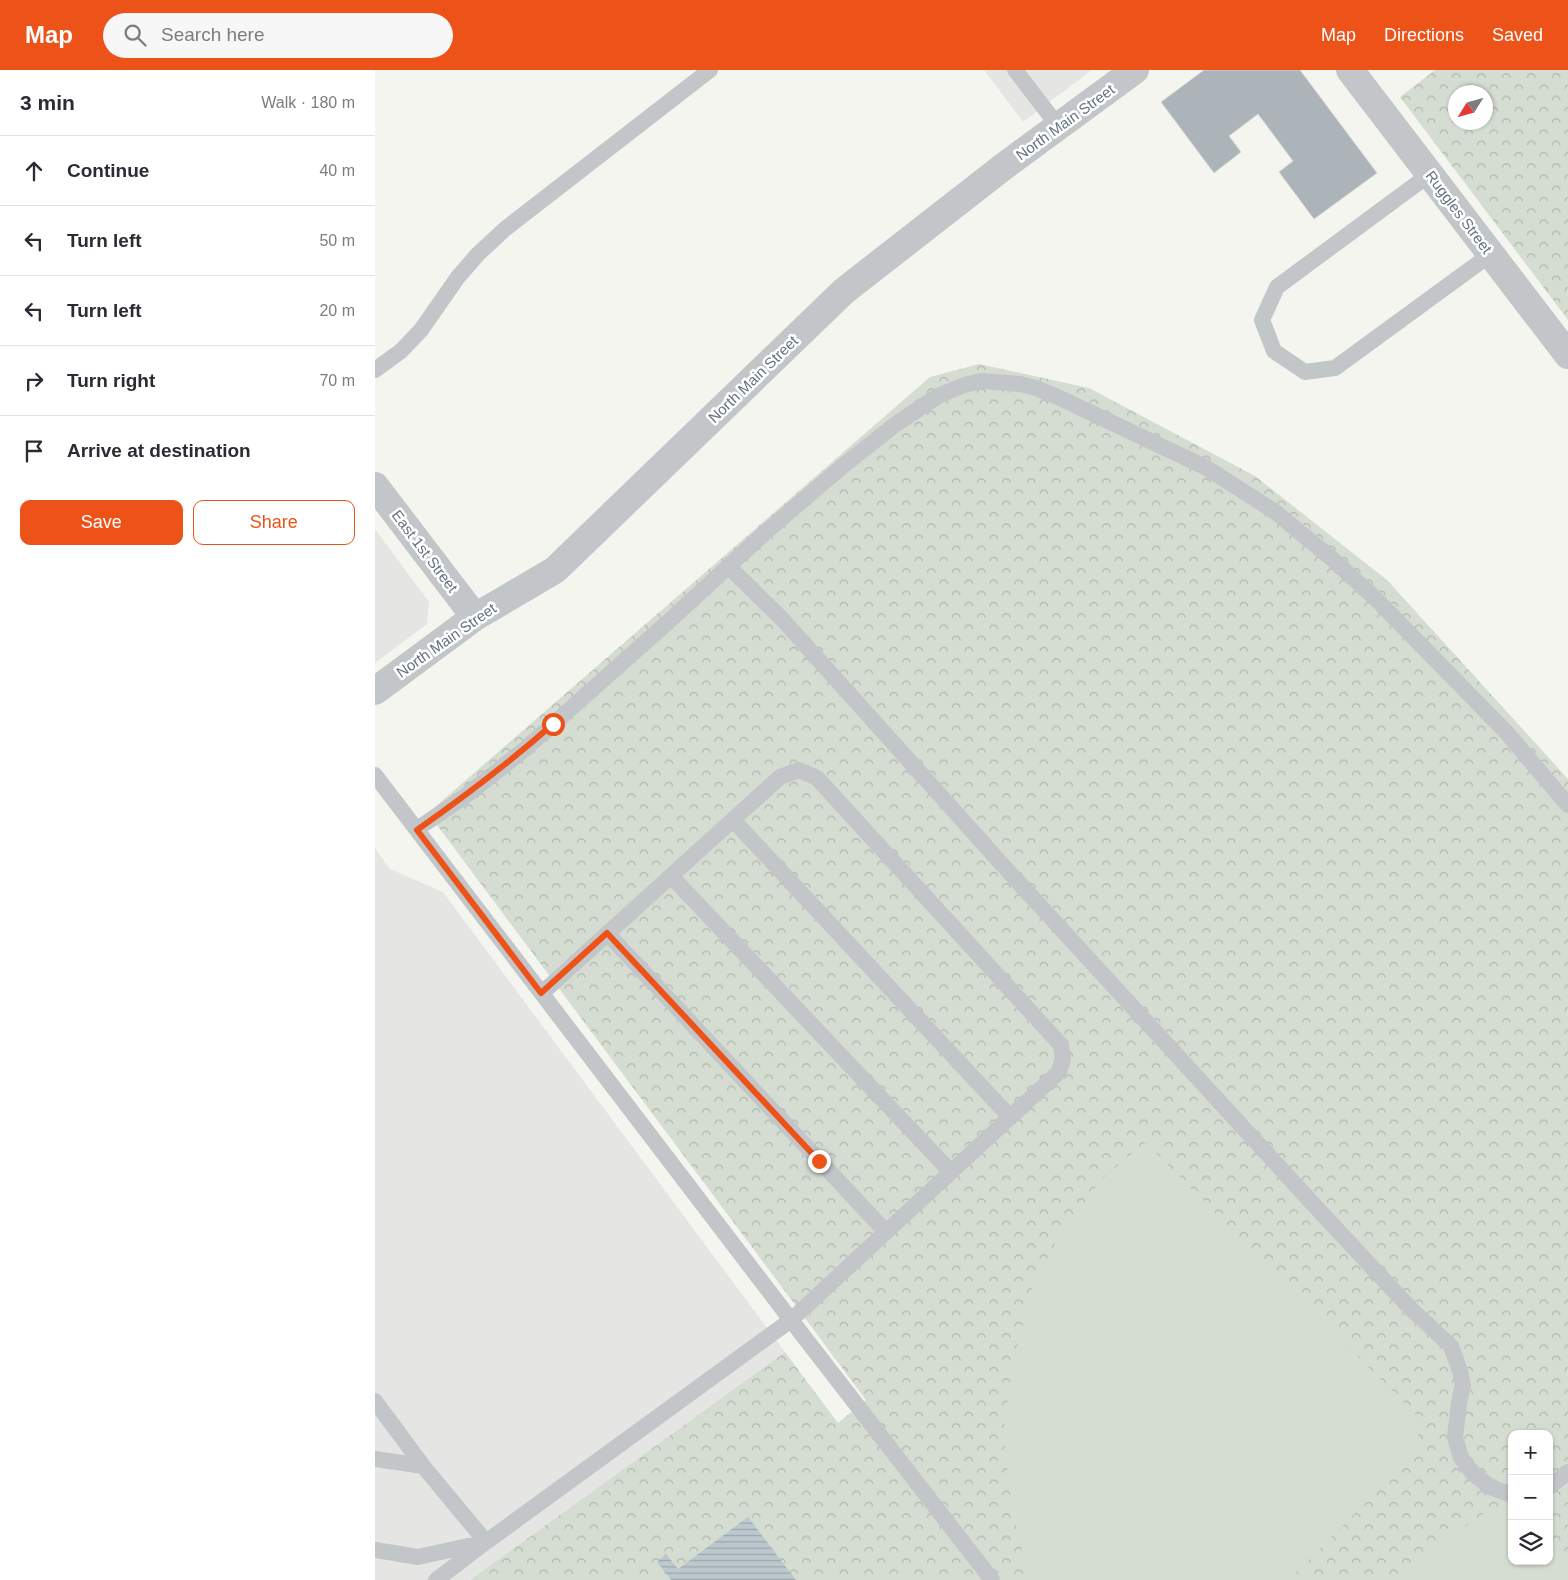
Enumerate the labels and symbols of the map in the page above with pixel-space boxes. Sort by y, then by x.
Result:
street label: North Main Street [1012,80,1118,163]
north arrow [1448,85,1493,130]
street label: Ruggles Street [1422,167,1496,257]
street label: North Main Street [705,331,802,426]
street label: East 1st Street [389,507,462,596]
street label: North Main Street [393,599,500,681]
route start [542,713,565,736]
route end [808,1150,831,1173]

